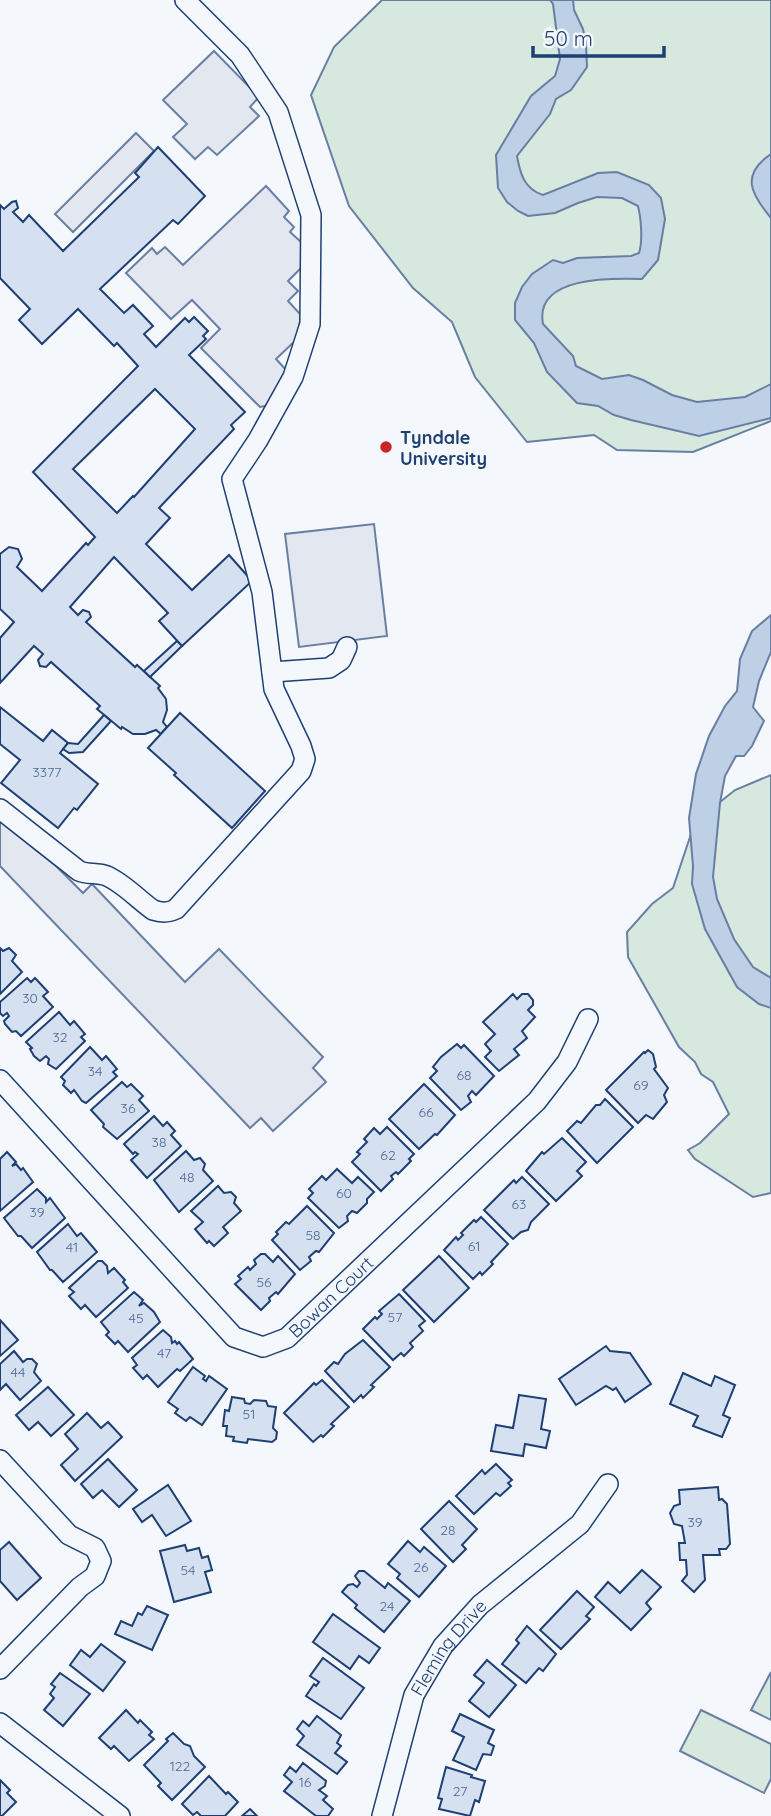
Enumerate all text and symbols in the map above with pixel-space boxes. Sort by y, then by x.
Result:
scale bar [533,14,664,58]
text: 50 m [544,25,593,51]
place label: Tyndale University [400,426,487,470]
marker: Tyndale University [378,439,394,455]
house number: 3377 [32,763,62,781]
house number: 30 [22,989,38,1007]
house number: 32 [52,1028,68,1046]
house number: 34 [88,1062,102,1080]
house number: 68 [456,1066,472,1084]
house number: 69 [633,1076,649,1094]
house number: 36 [121,1099,136,1117]
house number: 66 [418,1103,434,1121]
house number: 38 [152,1133,166,1151]
house number: 62 [380,1146,396,1164]
house number: 48 [180,1168,194,1186]
house number: 60 [336,1184,352,1202]
house number: 63 [512,1195,526,1213]
house number: 39 [29,1203,45,1221]
house number: 58 [305,1226,321,1244]
house number: 61 [468,1237,480,1255]
house number: 41 [66,1238,78,1256]
street label: Bowan Court [283,1251,378,1342]
house number: 56 [256,1273,272,1291]
house number: 57 [388,1308,402,1326]
house number: 45 [128,1309,144,1327]
house number: 47 [157,1344,171,1362]
house number: 44 [11,1363,25,1381]
house number: 51 [243,1405,255,1423]
house number: 39 [687,1513,703,1531]
house number: 28 [440,1521,456,1539]
house number: 26 [413,1558,429,1576]
house number: 54 [180,1561,196,1579]
street label: Fleming Drive [405,1594,491,1700]
house number: 24 [380,1597,394,1615]
house number: 122 [170,1757,191,1775]
house number: 16 [299,1773,312,1791]
house number: 27 [453,1782,467,1800]

